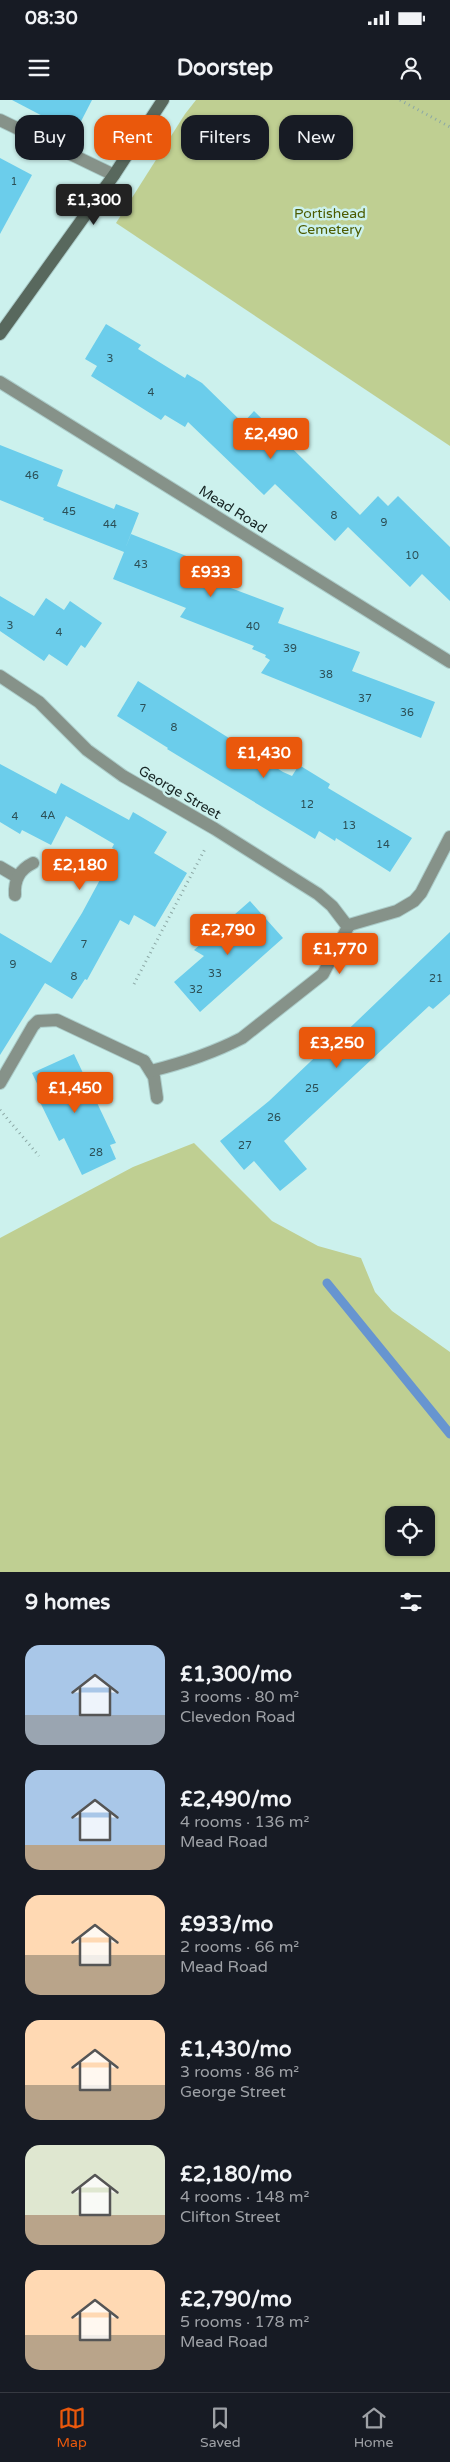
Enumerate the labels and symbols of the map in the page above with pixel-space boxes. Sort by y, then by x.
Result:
house number: 1 [11,175,17,188]
pin: £1,300 [53,184,135,226]
park label: Portishead Cemetery [294,205,366,238]
house number: 3 [107,352,114,365]
house number: 4 [148,386,155,399]
pin: £2,490 [230,418,312,460]
house number: 46 [25,469,39,482]
street label: Mead Road [196,482,270,537]
house number: 45 [62,505,76,518]
house number: 8 [331,509,338,522]
house number: 9 [381,516,388,529]
house number: 44 [103,518,117,531]
house number: 10 [405,549,419,562]
pin: £933 [181,556,241,598]
house number: 43 [134,558,148,571]
house number: 3 [7,619,14,632]
house number: 40 [246,620,260,633]
house number: 4 [56,626,63,639]
house number: 39 [283,642,297,655]
house number: 38 [319,668,333,681]
house number: 37 [358,692,372,705]
house number: 7 [140,702,147,715]
house number: 36 [400,706,414,719]
house number: 8 [171,721,178,734]
pin: £1,430 [223,736,305,779]
street label: George Street [135,762,225,823]
house number: 12 [300,798,314,811]
house number: 4A [40,809,56,822]
house number: 4 [12,810,19,823]
house number: 13 [342,819,356,832]
house number: 14 [376,838,390,851]
pin: £2,180 [39,848,121,891]
pin: £2,790 [187,914,269,956]
pin: £1,770 [299,932,381,975]
house number: 7 [81,938,88,951]
house number: 9 [10,958,17,971]
house number: 33 [208,967,222,980]
house number: 8 [71,970,78,983]
house number: 21 [429,972,443,985]
house number: 32 [189,983,203,996]
pin: £3,250 [296,1026,378,1069]
pin: £1,450 [34,1072,116,1114]
house number: 25 [305,1082,319,1095]
house number: 26 [267,1111,281,1124]
house number: 27 [238,1139,252,1152]
house number: 28 [89,1146,103,1159]

